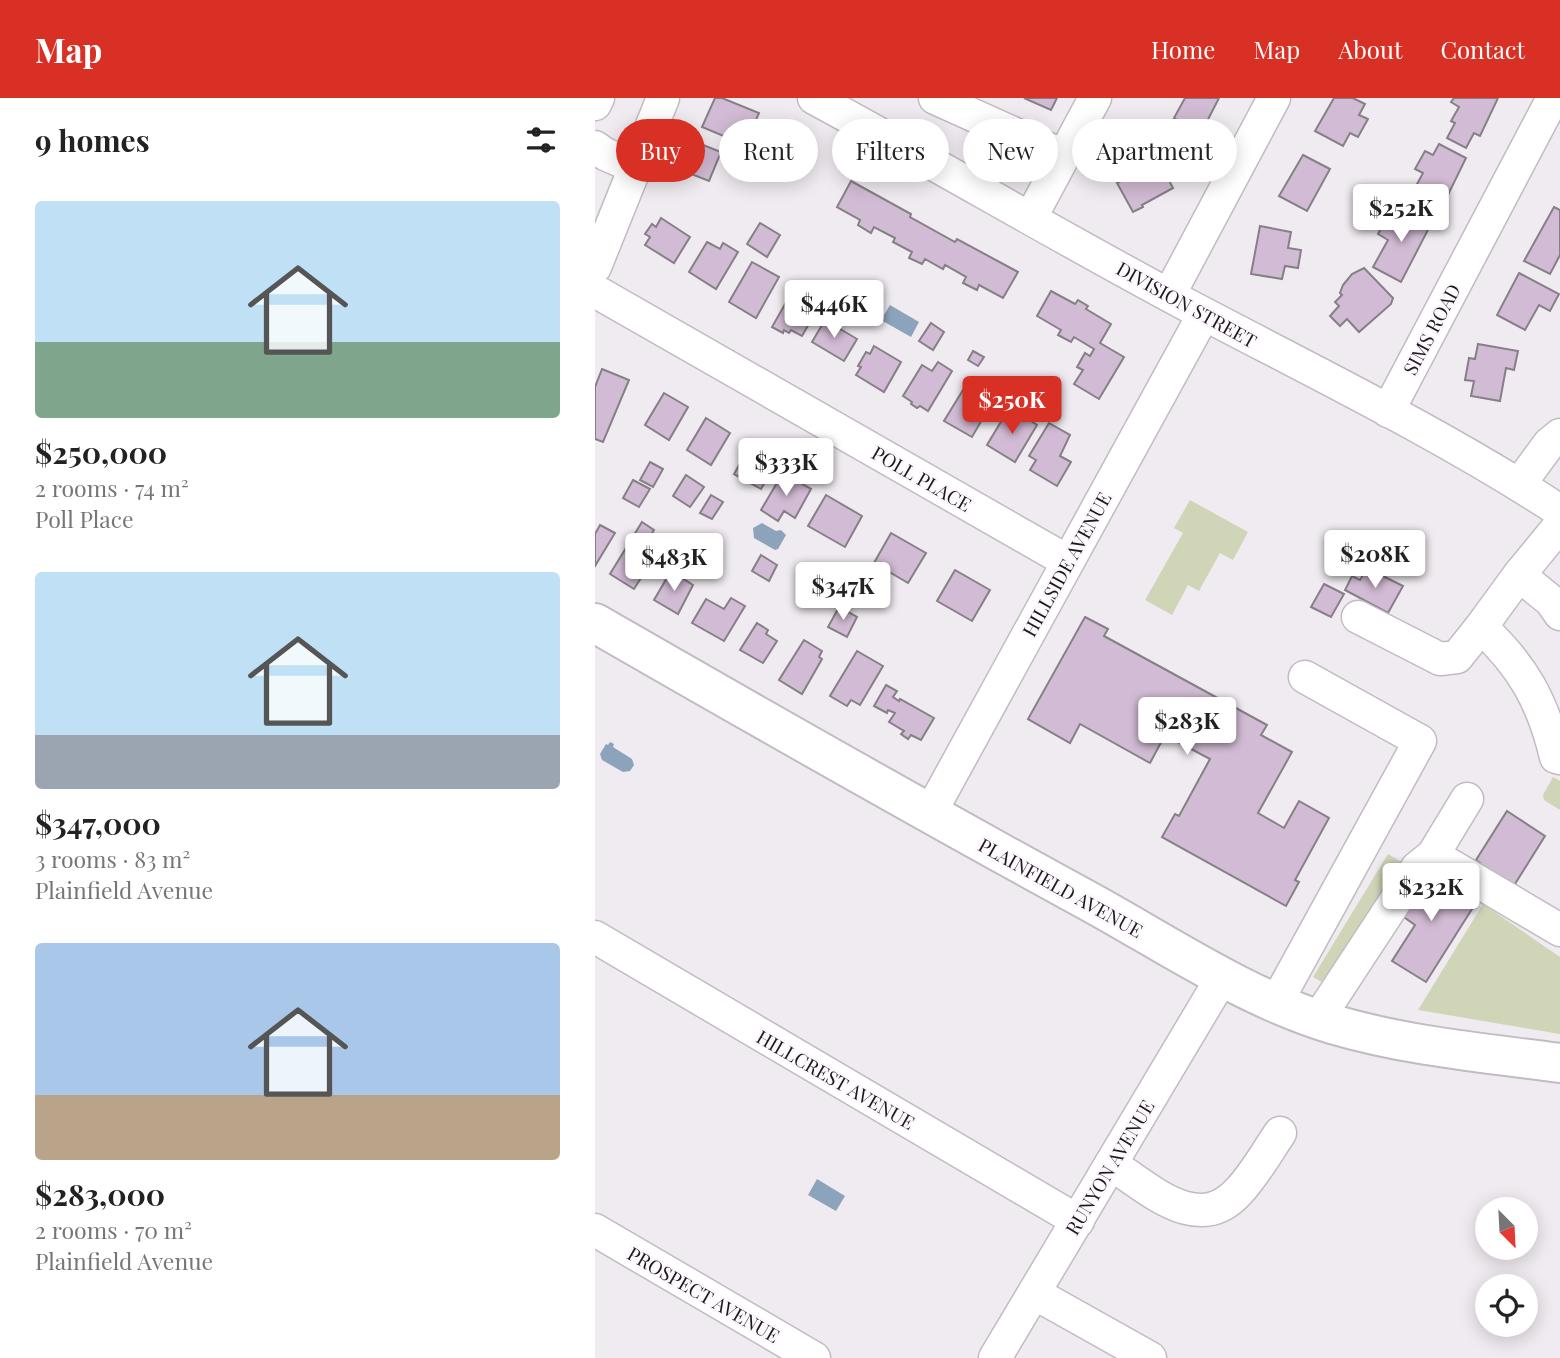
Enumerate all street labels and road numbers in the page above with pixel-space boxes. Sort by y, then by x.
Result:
street label: DIVISION STREET [1112,255,1262,353]
street label: SIMS ROAD [1396,279,1466,379]
street label: POLL PLACE [868,439,976,517]
street label: HILLSIDE AVENUE [1015,487,1117,641]
street label: PLAINFIELD AVENUE [974,831,1148,943]
street label: HILLCREST AVENUE [752,1023,920,1135]
street label: RUNYON AVENUE [1058,1095,1160,1239]
street label: PROSPECT AVENUE [623,1240,785,1348]

